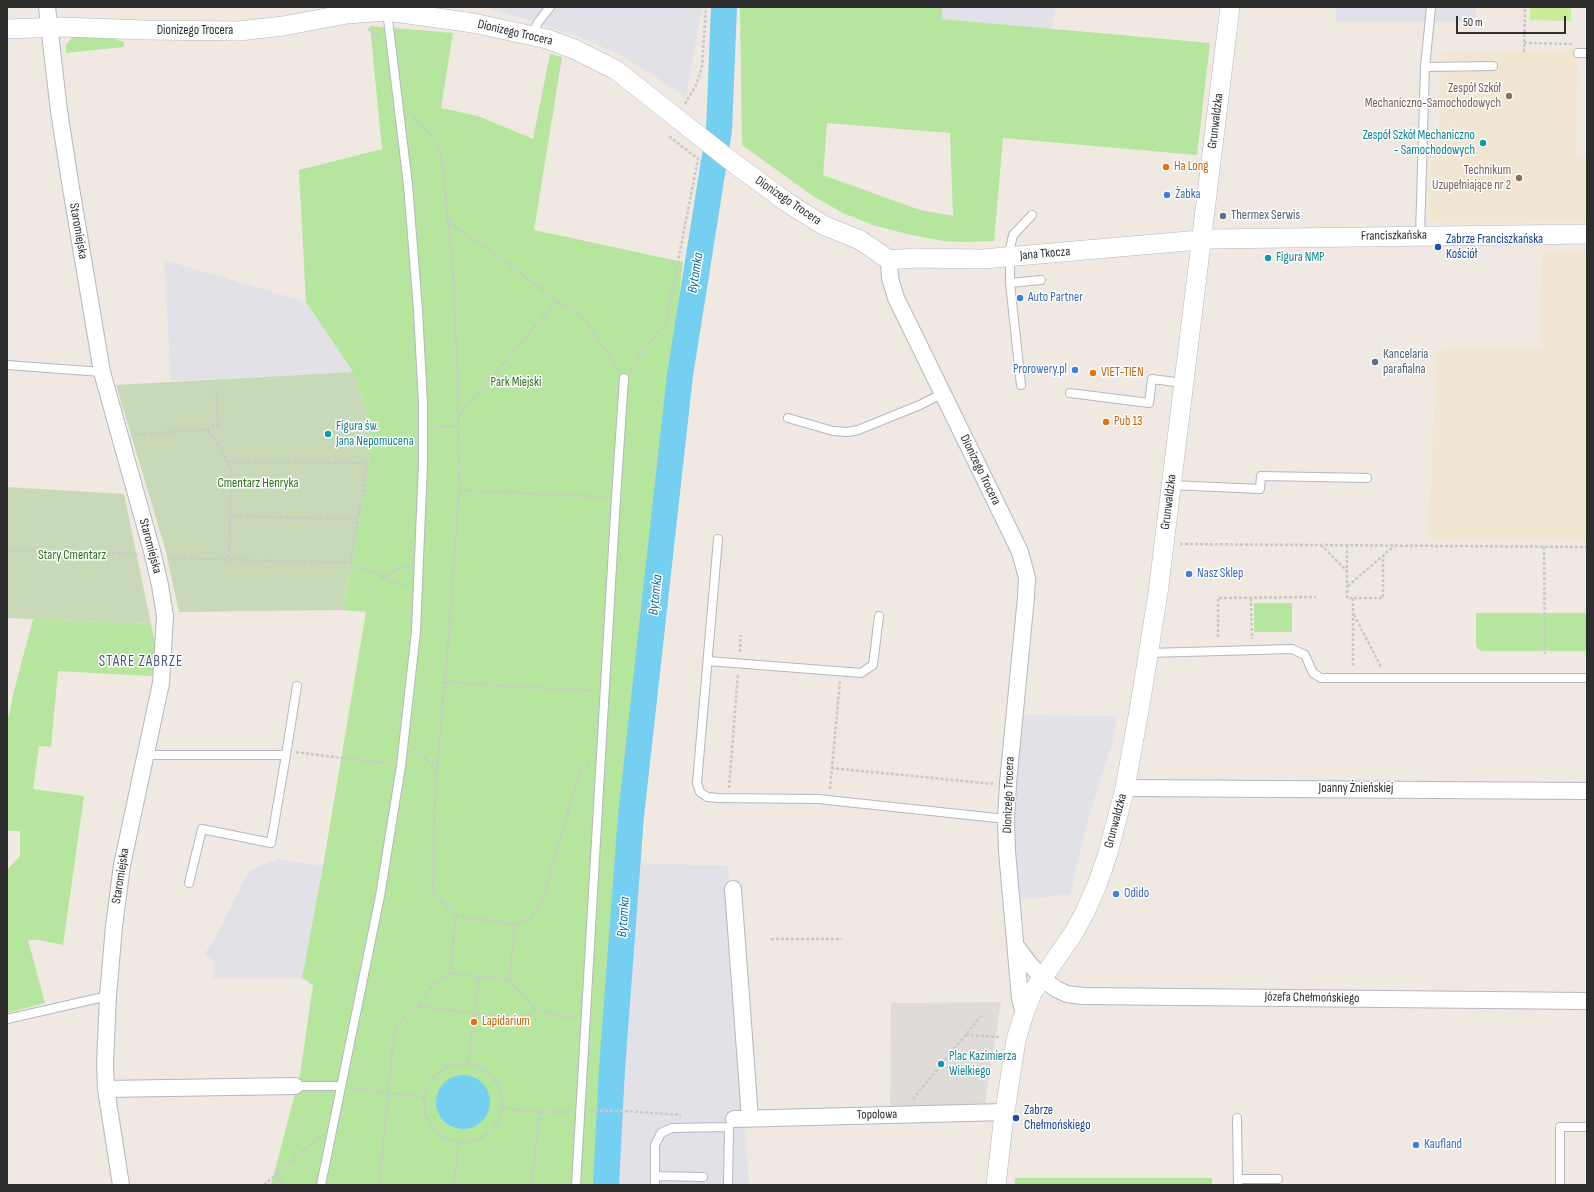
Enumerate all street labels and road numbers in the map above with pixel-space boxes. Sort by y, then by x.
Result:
street label: Dionizego Trocera [476,17,554,49]
street label: Dionizego Trocera [157,23,233,39]
street label: Grunwaldzka [1205,92,1227,150]
street label: Dionizego Trocera [752,173,824,229]
street label: Staromiejska [65,202,91,260]
street label: Franciszkańska [1361,228,1427,244]
street label: Jana Tkocza [1019,244,1071,264]
street label: Dionizego Trocera [956,432,1004,508]
street label: Grunwaldzka [1158,473,1180,531]
street label: Staromiejska [135,517,165,575]
street label: Dionizego Trocera [1000,756,1018,834]
street label: Joanny Żnieńskiej [1319,781,1393,797]
street label: Grunwaldzka [1101,792,1131,850]
street label: Staromiejska [109,847,133,905]
street label: Józefa Chełmońskiego [1264,989,1360,1007]
street label: Topolowa [857,1107,897,1123]

